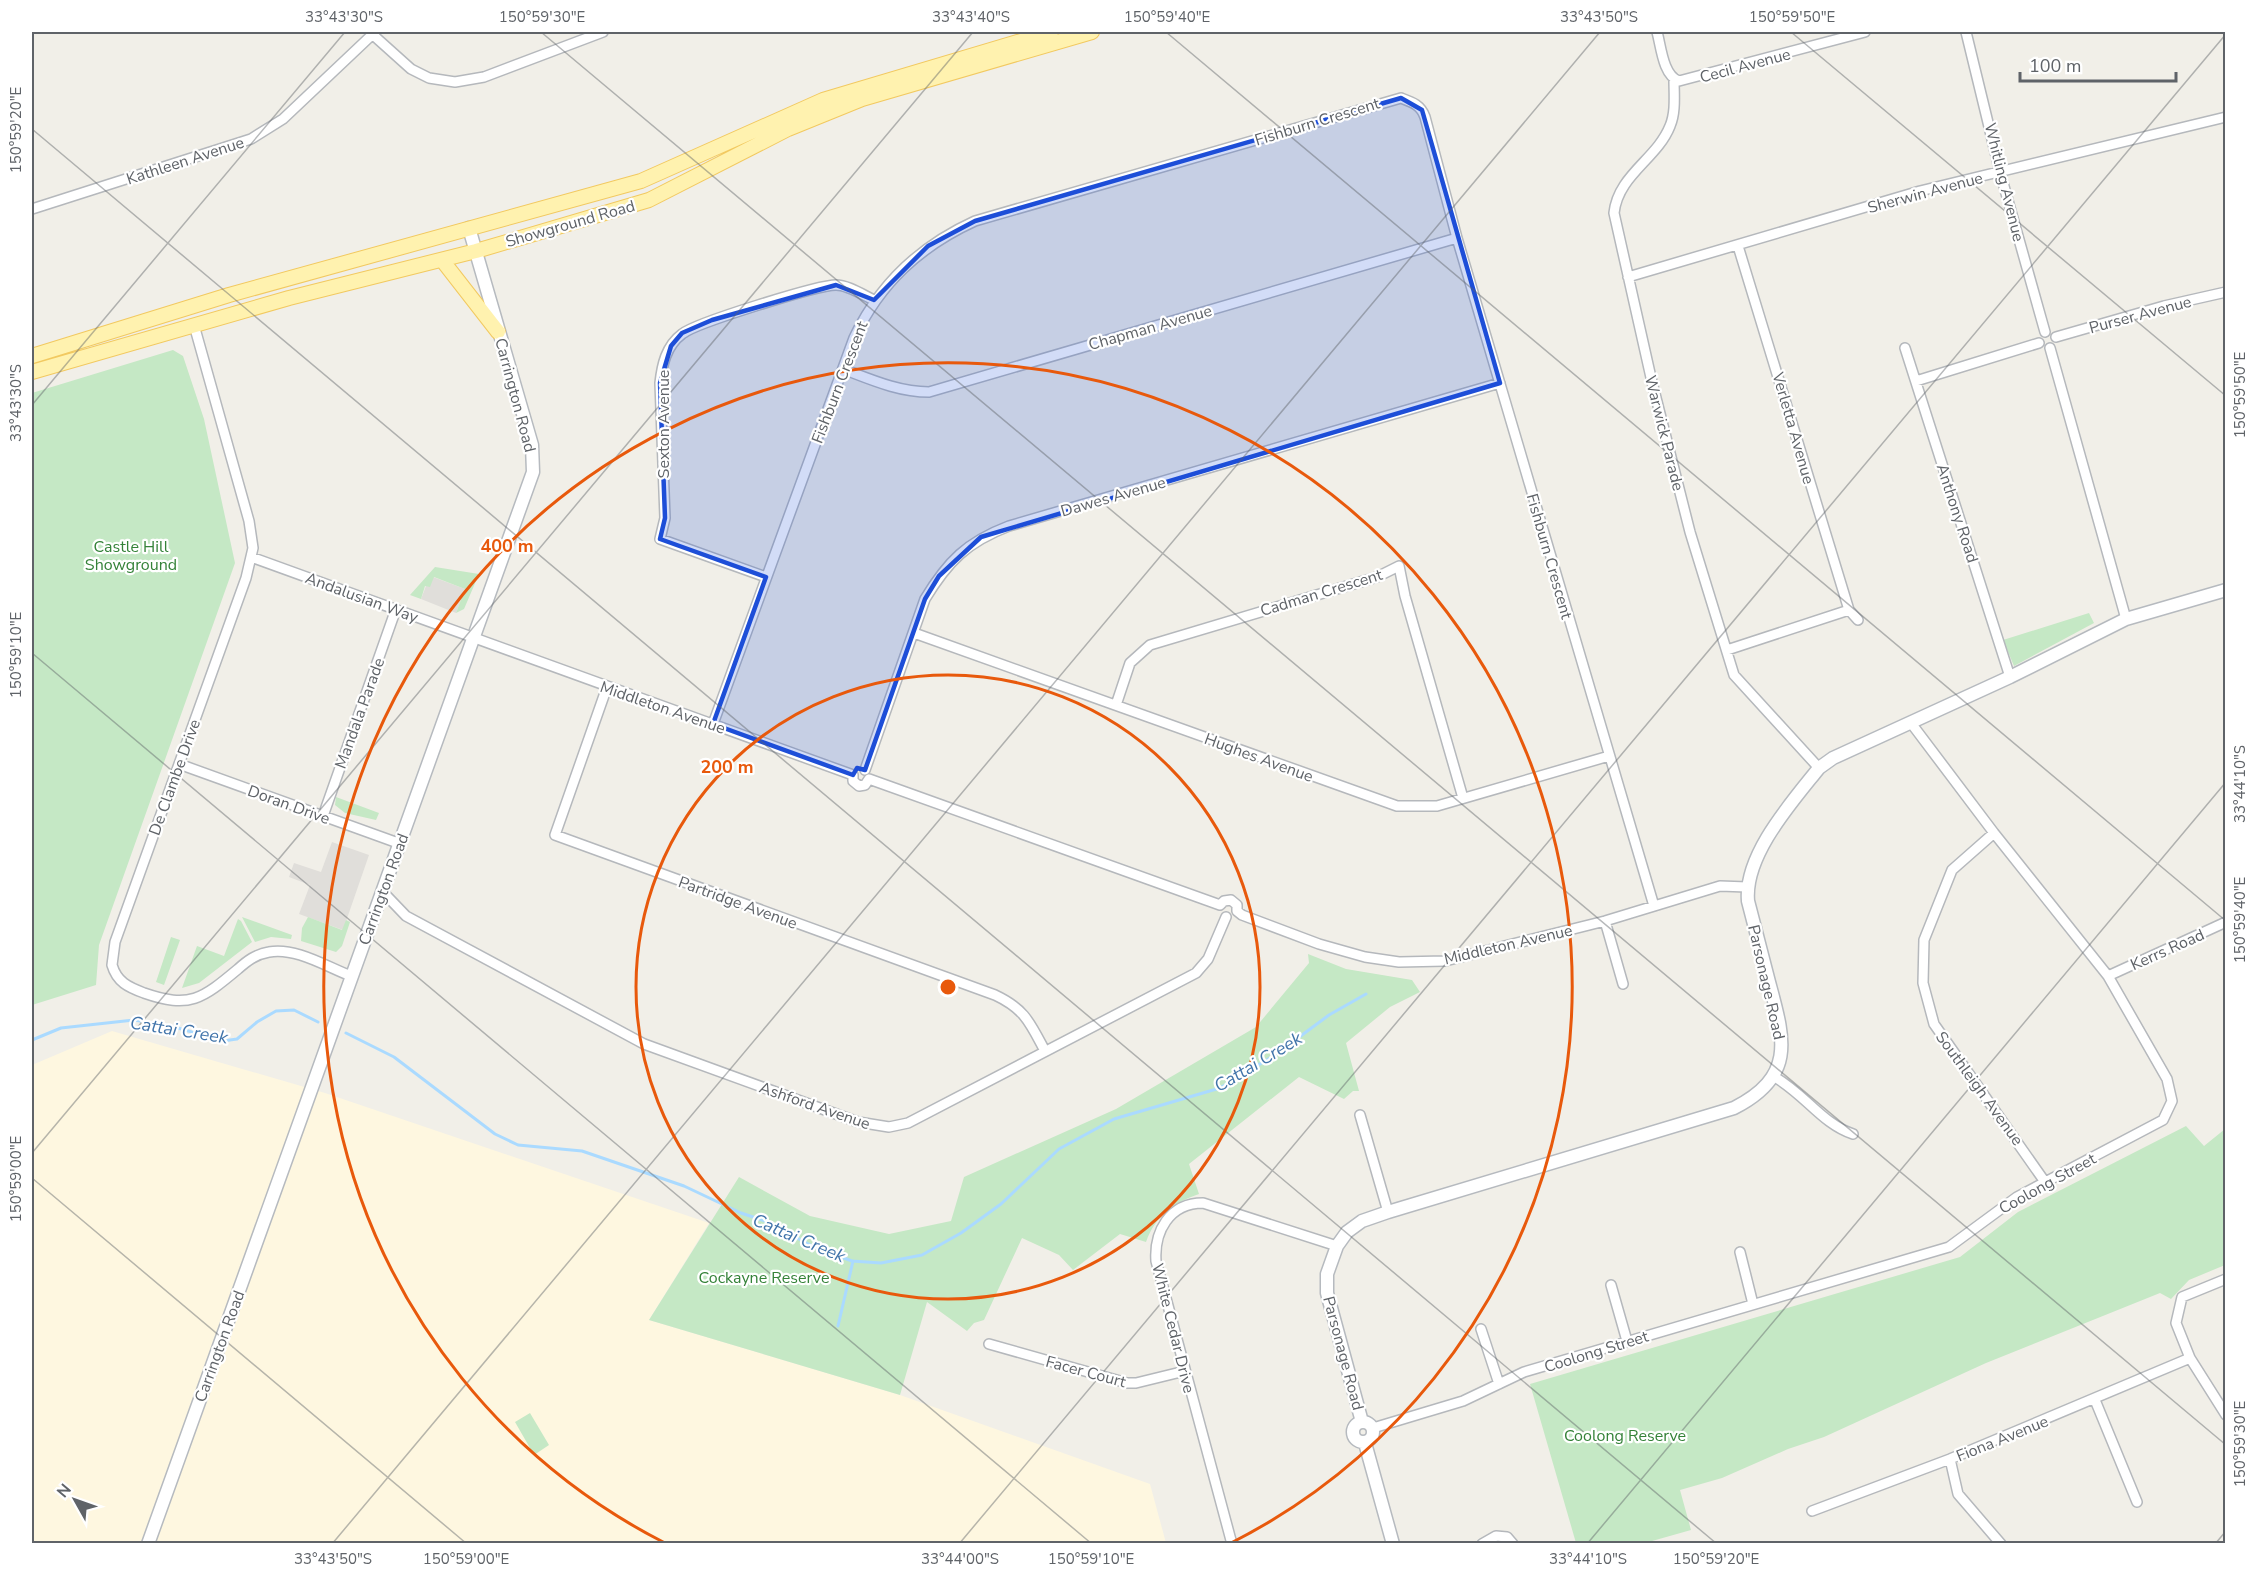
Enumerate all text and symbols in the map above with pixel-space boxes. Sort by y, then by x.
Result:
text: 33°43'30"S [305,7,383,27]
text: 150°59'30"E [499,7,585,27]
text: 33°43'40"S [932,7,1010,27]
text: 150°59'40"E [1124,7,1210,27]
text: 33°43'50"S [1560,7,1638,27]
text: 150°59'50"E [1749,7,1835,27]
street label: Cecil Avenue [1697,43,1793,89]
scale bar [2020,45,2176,83]
text: 100 m [2029,54,2081,78]
text: 150°59'20"E [6,87,26,173]
street label: Fishburn Crescent [1252,92,1383,151]
street label: Whitling Avenue [1979,121,2029,244]
street label: Kathleen Avenue [124,132,247,190]
street label: Sherwin Avenue [1865,167,1985,219]
street label: Showground Road [503,195,638,253]
street label: Purser Avenue [2087,291,2194,339]
street label: Chapman Avenue [1086,300,1215,356]
street label: Fishburn Crescent [806,318,874,447]
street label: Carrington Road [489,336,541,455]
text: 150°59'50"E [2230,352,2250,438]
text: 33°43'30"S [6,364,26,442]
street label: Verletta Avenue [1766,369,1820,487]
street label: Sexton Avenue [653,370,675,478]
street label: Warwick Parade [1639,373,1689,493]
street label: Anthony Road [1931,461,1983,566]
street label: Dawes Avenue [1058,471,1168,522]
street label: Fishburn Crescent [1521,491,1578,622]
text: 400 m [480,534,534,558]
park label: Castle Hill Showground [85,536,177,576]
street label: Cadman Crescent [1257,564,1385,622]
street label: Andalusian Way [302,567,422,629]
text: 150°59'10"E [6,612,26,698]
street label: Mandala Parade [330,655,390,772]
street label: Middleton Avenue [597,676,728,740]
street label: De Clambe Drive [144,716,206,838]
street label: Hughes Avenue [1201,728,1316,788]
text: 33°44'10"S [2230,745,2250,823]
text: 200 m [700,755,754,779]
street label: Doran Drive [244,780,333,830]
street label: Carrington Road [354,830,414,948]
street label: Partridge Avenue [675,871,800,935]
text: 150°59'40"E [2230,877,2250,963]
street label: Middleton Avenue [1442,919,1575,970]
street label: Parsonage Road [1742,923,1790,1042]
street label: Kerrs Road [2127,924,2208,976]
centre of rings [938,977,958,997]
water label: Cattai Creek [128,1010,231,1050]
water label: Cattai Creek [1210,1026,1307,1098]
street label: Southleigh Avenue [1930,1027,2028,1150]
street label: Ashford Avenue [756,1077,873,1135]
text: 150°59'00"E [6,1136,26,1222]
street label: Coolong Street [1995,1148,2100,1220]
water label: Cattai Creek [749,1208,850,1269]
street label: White Cedar Drive [1146,1261,1200,1395]
park label: Cockayne Reserve [699,1267,829,1289]
street label: Carrington Road [190,1287,250,1405]
street label: Parsonage Road [1317,1294,1369,1413]
street label: Coolong Street [1542,1326,1651,1378]
street label: Facer Court [1043,1351,1129,1393]
text: 150°59'30"E [2230,1401,2250,1487]
street label: Fiona Avenue [1953,1410,2052,1467]
park label: Coolong Reserve [1564,1425,1686,1447]
north arrow [45,1470,105,1530]
text: N [52,1479,77,1503]
text: 33°43'50"S [294,1549,372,1569]
text: 150°59'00"E [423,1549,509,1569]
text: 33°44'00"S [921,1549,999,1569]
text: 150°59'10"E [1048,1549,1134,1569]
text: 33°44'10"S [1549,1549,1627,1569]
text: 150°59'20"E [1673,1549,1759,1569]

